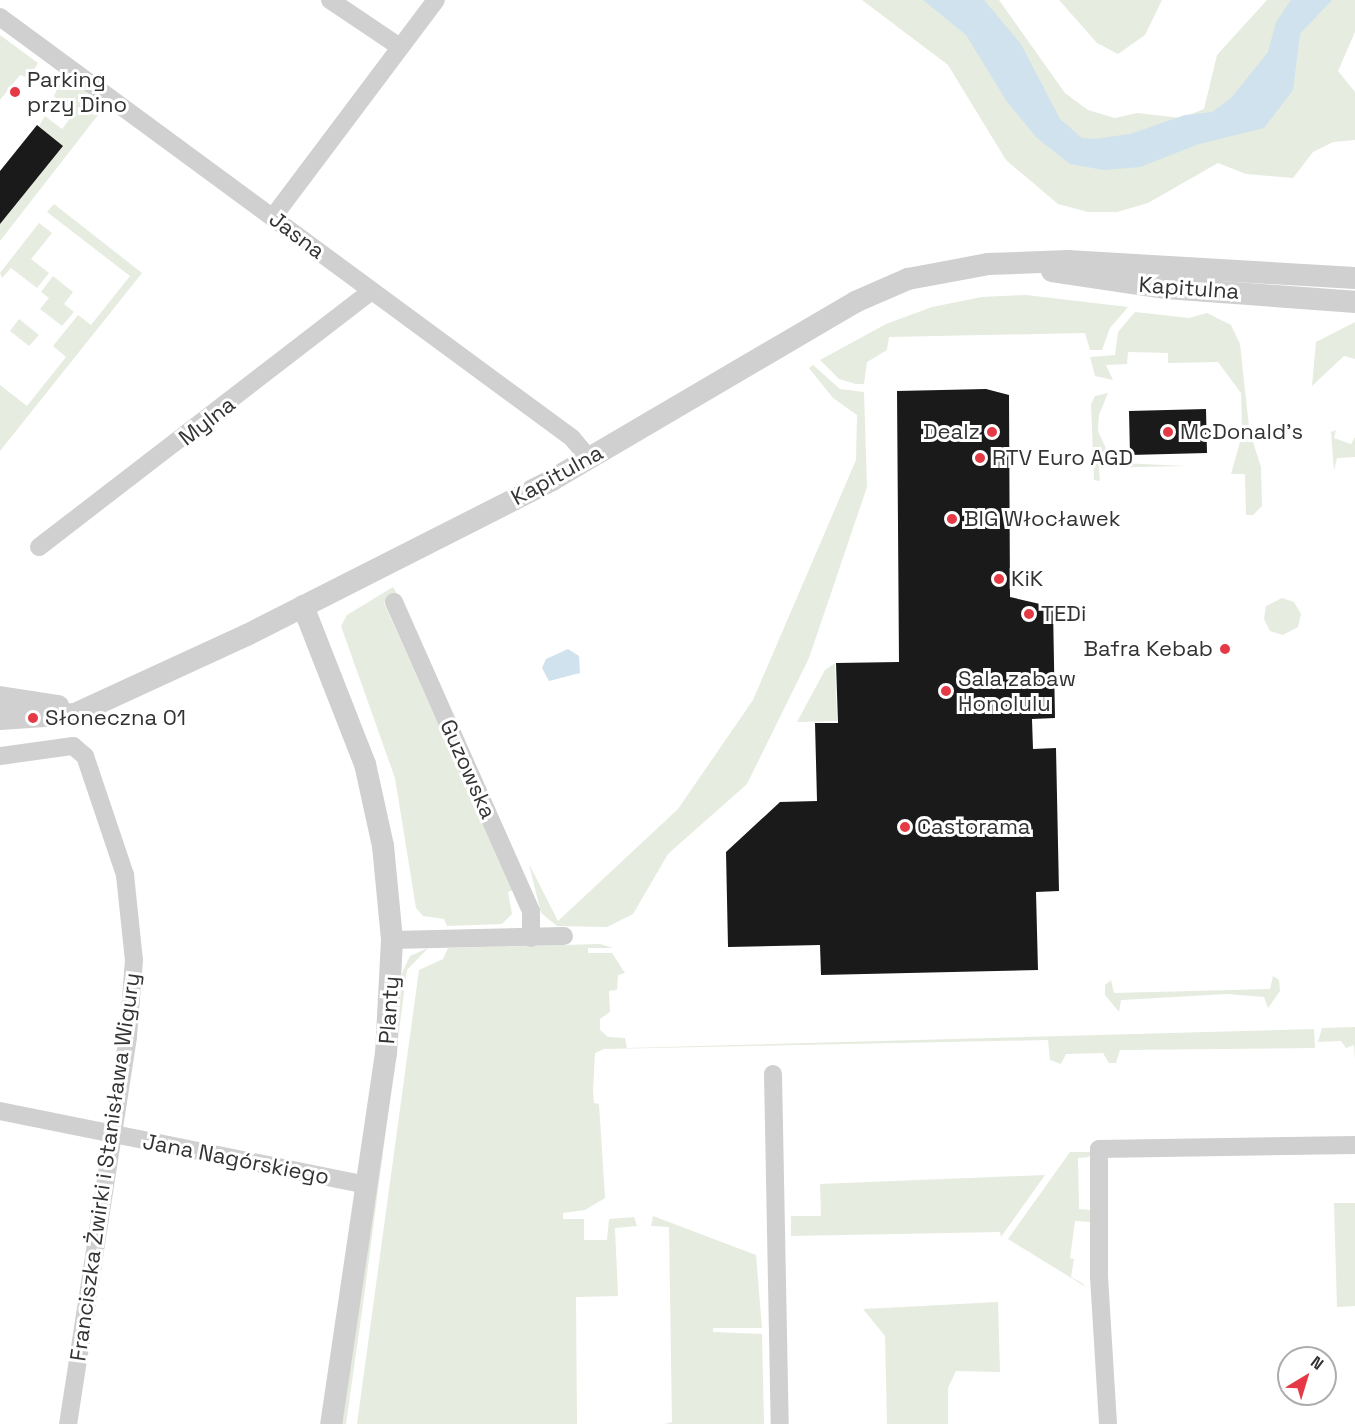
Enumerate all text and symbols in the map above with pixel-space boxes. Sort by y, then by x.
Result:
place label: Parking przy Dino [27,66,127,118]
marker: Parking przy Dino [8,85,22,99]
street label: Jasna [264,206,330,264]
street label: Kapitulna [1138,271,1240,305]
street label: Mylna [174,391,240,451]
place label: Dealz [923,419,980,445]
place label: McDonald's [1180,419,1303,445]
marker: Dealz [985,425,999,439]
marker: McDonald's [1161,425,1175,439]
street label: Kapitulna [507,439,607,511]
place label: RTV Euro AGD [992,445,1134,471]
marker: RTV Euro AGD [973,451,987,465]
place label: BIG Włocławek [964,506,1121,532]
marker: BIG Włocławek [945,512,959,526]
place label: KiK [1011,566,1043,592]
marker: KiK [992,572,1006,586]
place label: TEDi [1041,601,1086,627]
marker: TEDi [1022,607,1036,621]
place label: Bafra Kebab [1084,636,1213,662]
marker: Bafra Kebab [1218,642,1232,656]
place label: Sala zabaw Honolulu [958,665,1076,716]
marker: Sala zabaw Honolulu [939,684,953,698]
place label: Słoneczna 01 [45,705,186,731]
marker: Słoneczna 01 [26,711,40,725]
street label: Guzowska [434,715,502,823]
place label: Castorama [917,814,1030,840]
marker: Castorama [898,820,912,834]
street label: Franciszka Żwirki i Stanisława Wigury [65,971,145,1363]
street label: Planty [373,975,405,1045]
street label: Jana Nagórskiego [141,1128,331,1190]
north arrow [1277,1346,1337,1406]
text: N [1306,1351,1328,1375]

